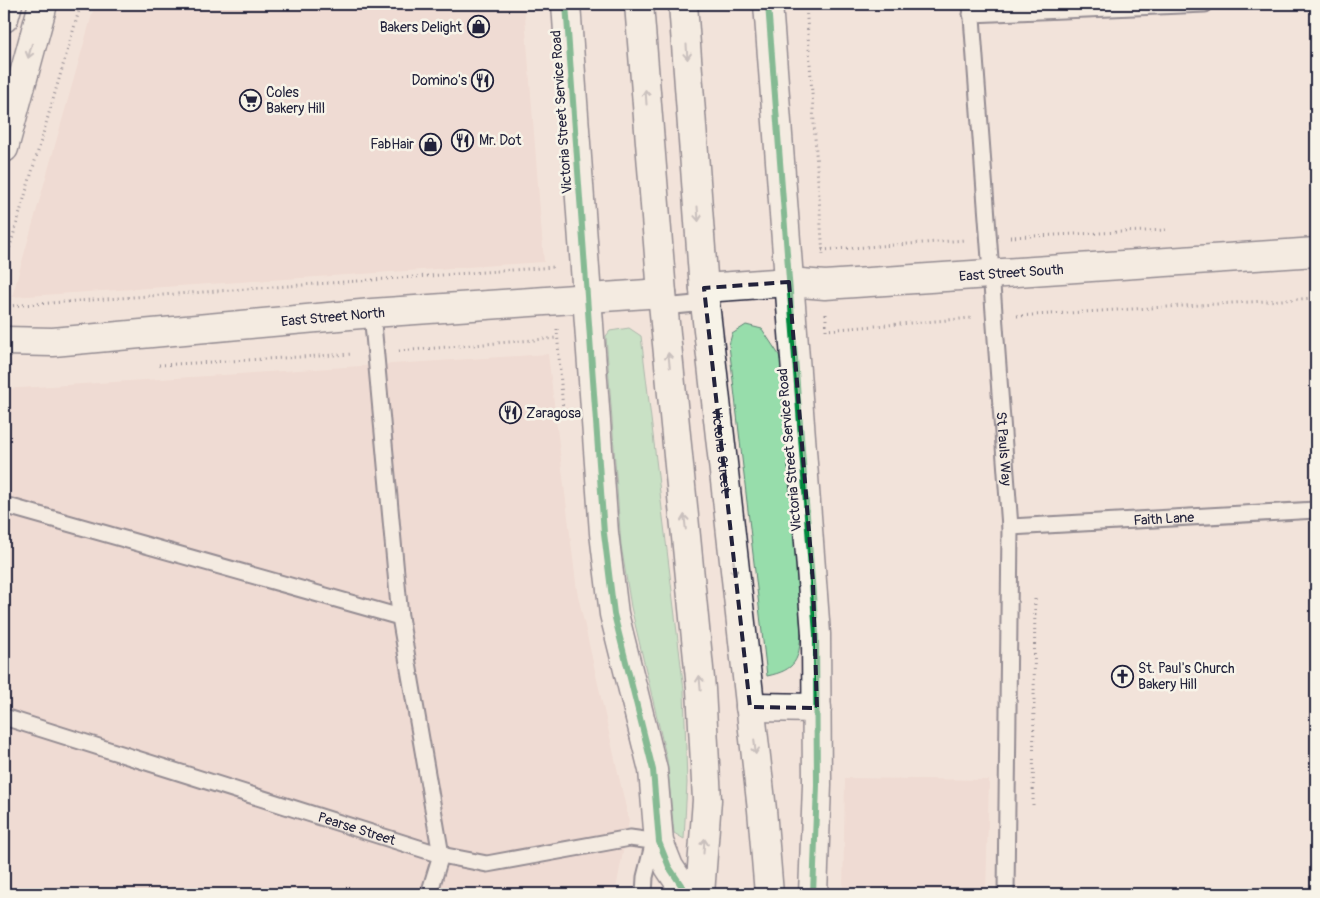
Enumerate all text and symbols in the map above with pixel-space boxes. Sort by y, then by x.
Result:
shop icon: Bakers Delight [466,15,490,39]
place label: Bakers Delight [380,19,462,36]
street label: Victoria Street Service Road [547,29,576,194]
one-way arrow [25,42,34,58]
one-way arrow [682,44,691,60]
restaurant icon: Domino's [471,68,495,92]
place label: Domino's [412,72,468,89]
place label: Coles Bakery Hill [266,84,325,117]
supermarket icon: Coles Bakery Hill [238,88,262,112]
one-way arrow [641,89,650,105]
restaurant icon: Mr. Dot [451,128,475,152]
shop icon: FabHair [418,132,442,156]
place label: Mr. Dot [479,132,522,149]
place label: FabHair [370,136,414,153]
one-way arrow [694,206,703,222]
street label: East Street South [958,261,1064,285]
street label: East Street North [280,304,385,330]
one-way arrow [664,352,674,368]
street label: Victoria Street Service Road [774,367,805,532]
restaurant icon: Zaragosa [498,401,522,425]
place label: Zaragosa [526,405,581,422]
street label: Victoria Street [708,406,734,494]
street label: St Pauls Way [992,411,1015,487]
street label: Faith Lane [1133,509,1195,529]
one-way arrow [680,514,689,530]
one-way arrow [729,559,739,575]
place label: St. Paul's Church Bakery Hill [1138,660,1235,693]
church icon: St. Paul's Church Bakery Hill [1110,664,1134,688]
one-way arrow [696,676,705,692]
one-way arrow [750,739,760,755]
street label: Pearse Street [316,809,398,849]
one-way arrow [699,838,708,854]

